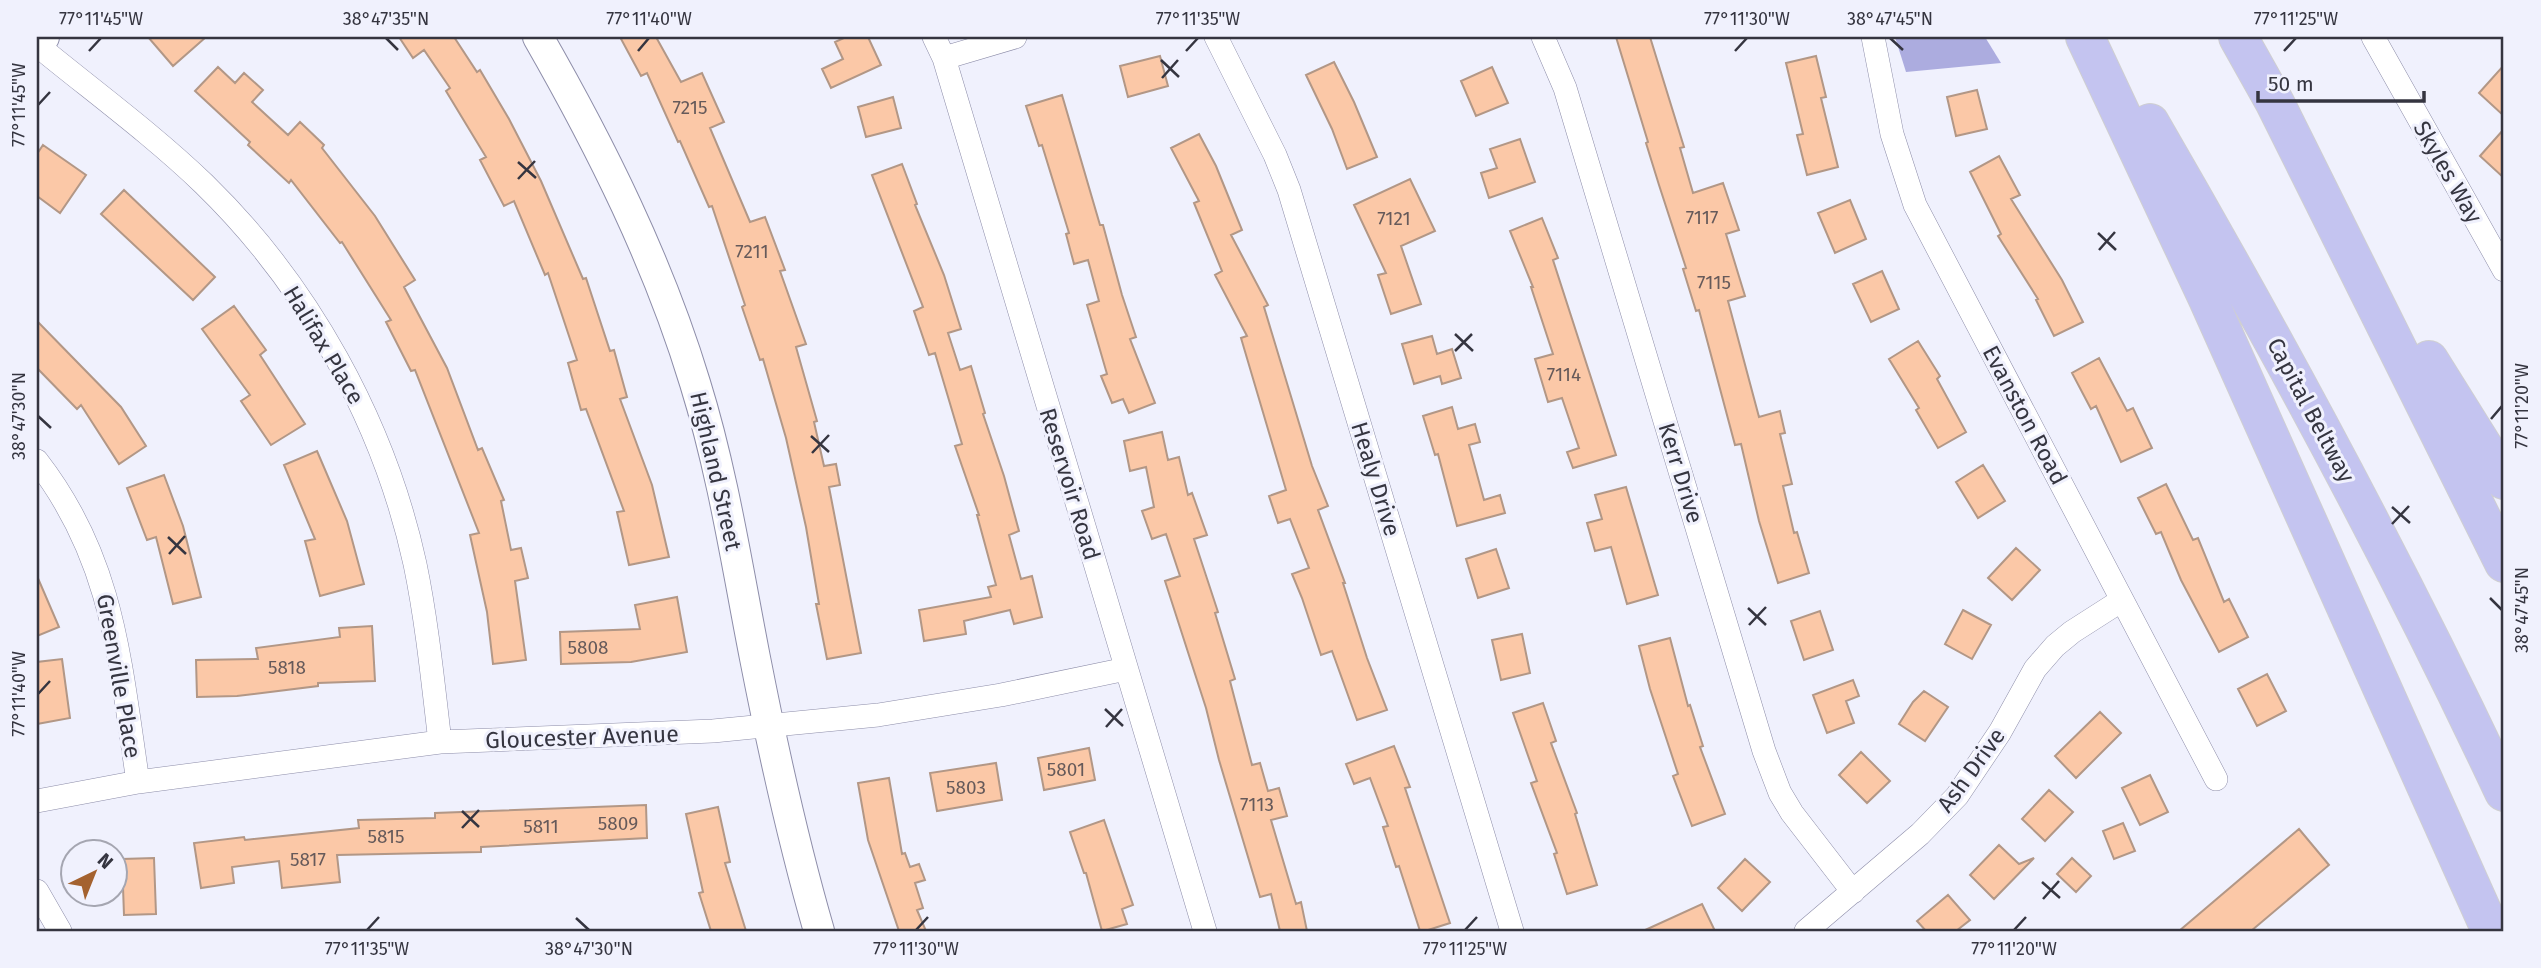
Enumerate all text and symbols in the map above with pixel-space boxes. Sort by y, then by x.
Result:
text: 77°11'45"W [59,8,143,30]
text: 38°47'35"N [343,8,429,30]
text: 77°11'40"W [606,8,692,30]
text: 77°11'35"W [1156,8,1240,30]
text: 77°11'30"W [1704,8,1790,30]
text: 38°47'45"N [1847,8,1933,30]
text: 77°11'25"W [2254,8,2338,30]
scale bar [2258,60,2424,104]
text: 77°11'45"W [8,63,30,147]
text: 50 m [2268,71,2314,97]
house number: 7215 [673,96,707,119]
street label: Skyles Way [2408,116,2489,229]
house number: 7117 [1686,206,1718,229]
house number: 7121 [1377,207,1411,230]
house number: 7211 [735,240,769,263]
house number: 7115 [1697,271,1731,294]
street label: Halifax Place [278,281,370,409]
street label: Capital Beltway [2261,333,2361,488]
street label: Evanston Road [1977,341,2073,489]
house number: 7114 [1547,363,1581,386]
text: 77°11'20"W [2511,363,2533,449]
text: 38°47'30"N [8,372,30,460]
street label: Highland Street [684,389,748,554]
street label: Reservoir Road [1034,405,1106,563]
street label: Healy Drive [1345,418,1407,540]
street label: Kerr Drive [1652,419,1710,527]
text: 38°47'45"N [2511,567,2533,653]
street label: Greenville Place [91,592,147,760]
house number: 5808 [567,636,609,659]
text: 77°11'40"W [8,651,30,737]
house number: 5818 [268,656,306,679]
street label: Gloucester Avenue [485,720,679,754]
street label: Ash Drive [1931,722,2011,818]
house number: 5801 [1047,758,1085,781]
house number: 5803 [946,776,986,799]
house number: 7113 [1240,793,1274,816]
house number: 5809 [598,812,638,835]
house number: 5811 [523,815,559,838]
house number: 5815 [367,825,405,848]
north arrow [60,838,130,908]
text: N [93,848,118,874]
house number: 5817 [290,848,326,871]
text: 77°11'35"W [325,938,409,960]
text: 38°47'30"N [545,938,633,960]
text: 77°11'30"W [873,938,959,960]
text: 77°11'25"W [1423,938,1507,960]
text: 77°11'20"W [1971,938,2057,960]

